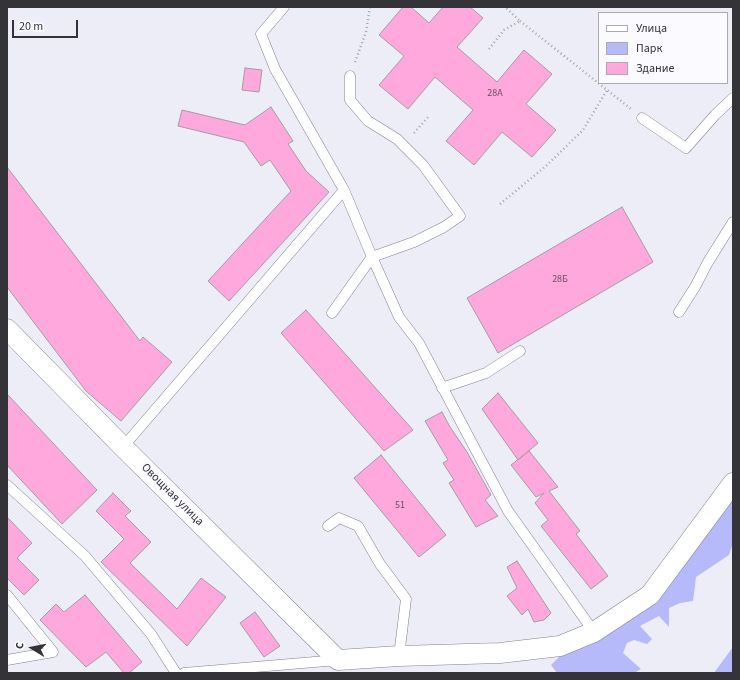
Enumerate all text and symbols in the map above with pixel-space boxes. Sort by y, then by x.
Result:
scale bar [14,12,80,38]
legend [598,12,728,84]
text: 20 m [19,18,43,35]
text: Улица [636,20,667,37]
text: Парк [636,40,662,57]
text: Здание [636,60,675,77]
house number: 28А [487,88,503,100]
house number: 28Б [552,274,568,286]
street label: Овощная улица [138,461,206,529]
house number: 51 [395,500,405,512]
north arrow [12,628,52,668]
text: С [12,641,28,650]

